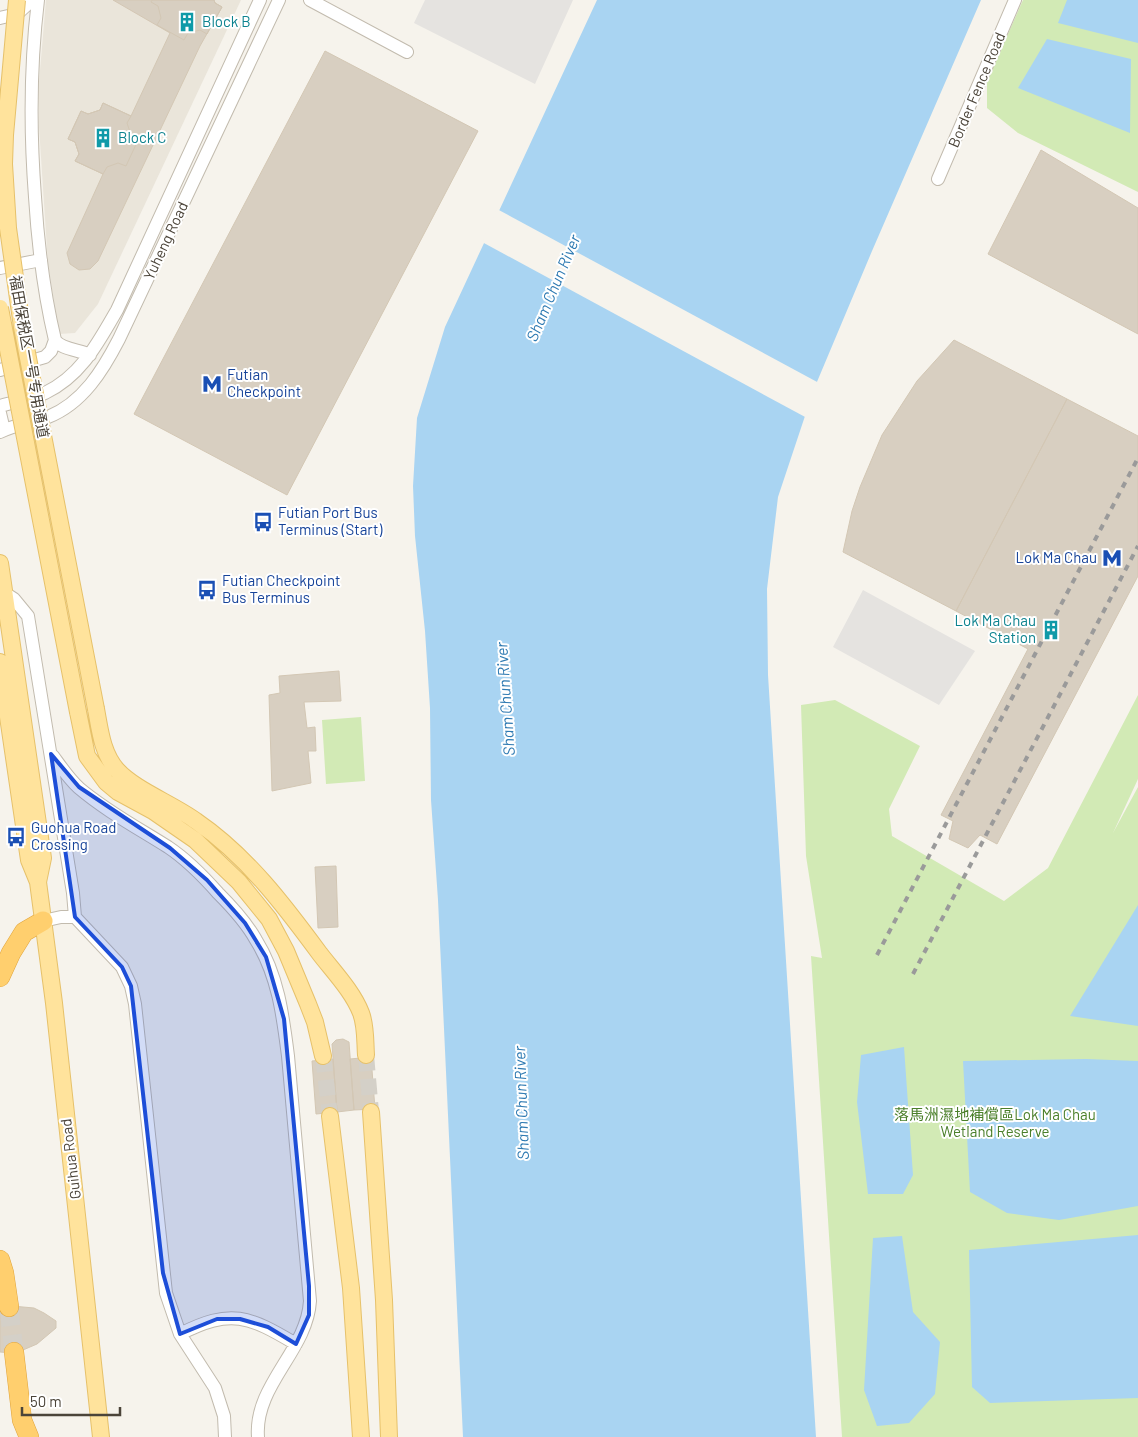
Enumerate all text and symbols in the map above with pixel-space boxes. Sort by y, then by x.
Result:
building icon: Block B [176,11,198,33]
place label: Block B [202,12,251,30]
street label: Border Fence Road [944,29,1008,150]
building icon: Block C [92,127,114,149]
place label: Block C [118,128,166,146]
street label: Yuheng Road [139,199,191,283]
water label: Sham Chun River [522,230,584,344]
street label: 福田保税区一号专用通道 [7,274,53,440]
place label: Futian Checkpoint [227,365,301,400]
metro station icon: Futian Checkpoint [201,373,223,395]
place label: Futian Port Bus Terminus (Start) [278,503,382,538]
bus stop icon: Futian Port Bus Terminus (Start) [252,511,274,533]
metro station icon: Lok Ma Chau [1101,547,1123,569]
place label: Lok Ma Chau [1016,548,1097,566]
place label: Futian Checkpoint Bus Terminus [222,571,341,606]
bus stop icon: Futian Checkpoint Bus Terminus [196,579,218,601]
place label: Lok Ma Chau Station [955,611,1036,646]
building icon: Lok Ma Chau Station [1040,619,1062,641]
water label: Sham Chun River [491,640,518,757]
place label: Guohua Road Crossing [31,818,116,853]
bus stop icon: Guohua Road Crossing [5,826,27,848]
water label: Sham Chun River [509,1044,532,1160]
park label: 落馬洲濕地補償區Lok Ma Chau Wetland Reserve [894,1105,1096,1140]
street label: Guihua Road [56,1118,84,1200]
scale bar [22,1384,120,1416]
text: 50 m [30,1392,62,1410]

